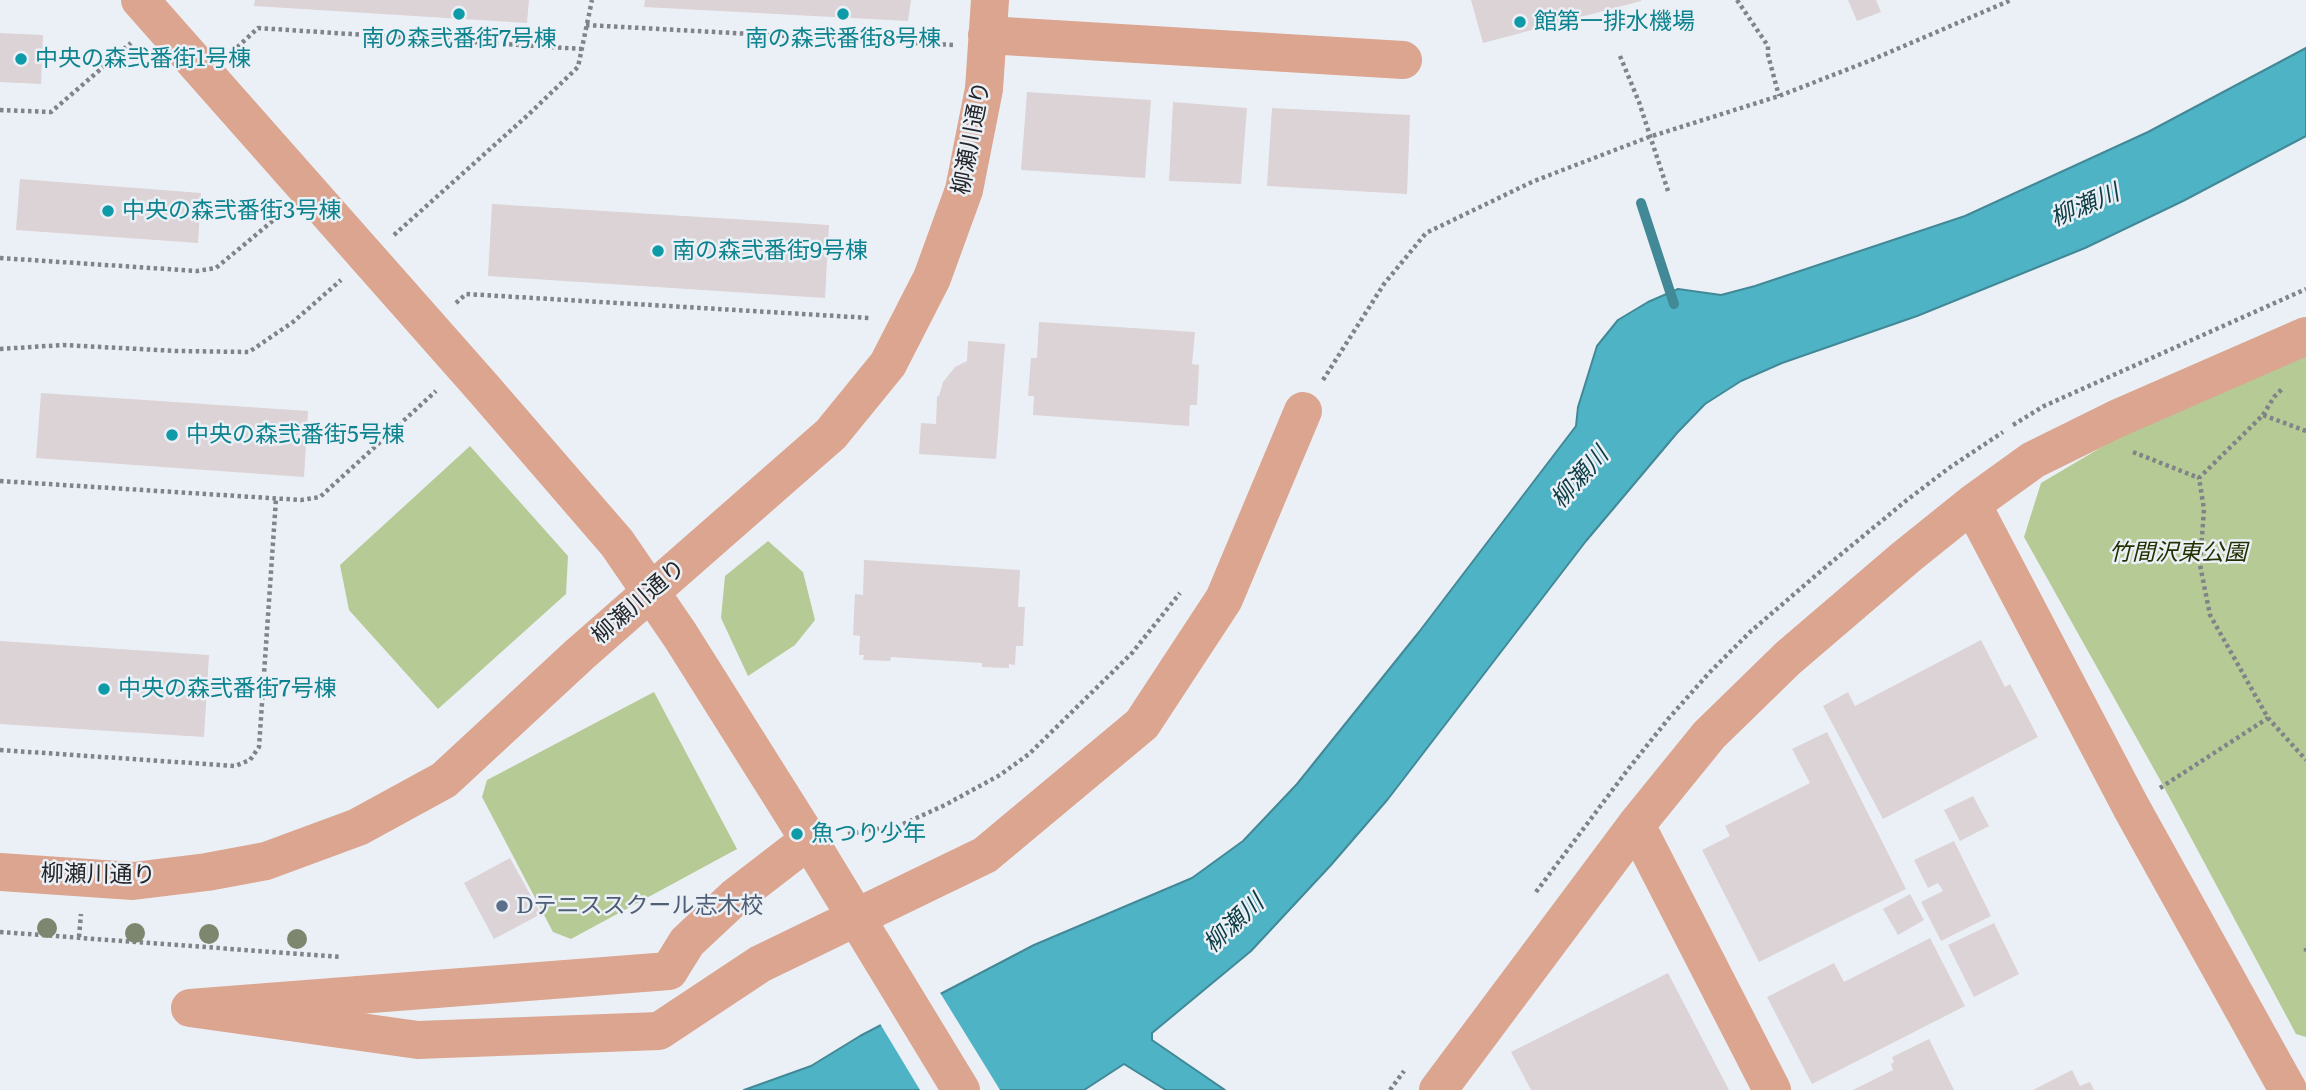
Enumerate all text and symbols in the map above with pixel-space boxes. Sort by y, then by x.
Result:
marker: 南の森弐番街7号棟 [451,6,467,22]
marker: 南の森弐番街8号棟 [835,6,851,22]
place label: 館第一排水機場 [1534,8,1695,36]
marker: 館第一排水機場 [1512,14,1528,30]
place label: 南の森弐番街7号棟 [361,25,557,53]
place label: 南の森弐番街8号棟 [745,25,941,53]
place label: 中央の森弐番街1号棟 [35,45,251,73]
marker: 中央の森弐番街1号棟 [13,51,29,67]
street label: 柳瀬川通り [947,79,997,197]
water label: 柳瀬川 [2046,179,2124,233]
place label: 中央の森弐番街3号棟 [122,197,341,225]
marker: 中央の森弐番街3号棟 [100,203,116,219]
place label: 南の森弐番街9号棟 [672,237,868,265]
marker: 南の森弐番街9号棟 [650,243,666,259]
place label: 中央の森弐番街5号棟 [186,421,405,449]
marker: 中央の森弐番街5号棟 [164,427,180,443]
water label: 柳瀬川 [1545,442,1615,514]
park label: 竹間沢東公園 [2109,539,2247,567]
street label: 柳瀬川通り [587,554,691,650]
place label: 中央の森弐番街7号棟 [118,675,337,703]
marker: 中央の森弐番街7号棟 [96,681,112,697]
place label: 魚つり少年 [811,820,926,848]
marker: 魚つり少年 [789,826,805,842]
street label: 柳瀬川通り [40,860,156,890]
water label: 柳瀬川 [1198,889,1270,959]
place label: Dテニススクール志木校 [516,892,764,920]
marker: Dテニススクール志木校 [494,898,510,914]

